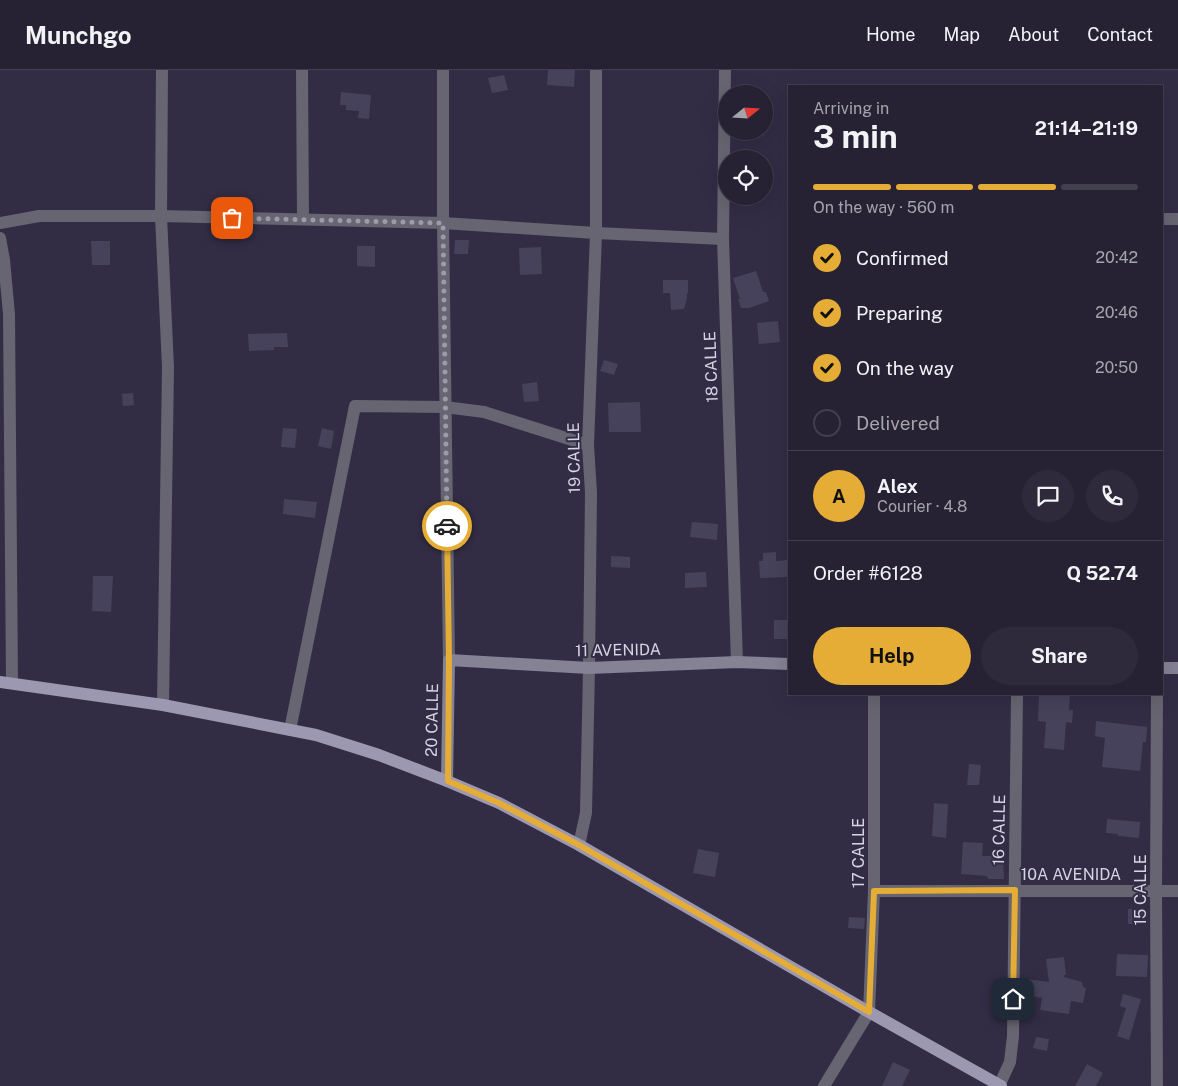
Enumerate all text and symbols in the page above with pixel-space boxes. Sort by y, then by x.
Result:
text: Munchgo [25,21,131,49]
text: Home [866,24,916,45]
text: Map [944,24,980,45]
text: About [1008,24,1059,45]
text: Contact [1087,24,1153,45]
north arrow [718,85,772,140]
map controls [718,85,773,205]
text: Arriving in [813,99,889,118]
text: 21:14–21:19 [1035,117,1138,139]
text: 3 min [813,118,898,155]
button: locate [718,150,773,205]
pin [211,197,253,239]
text: On the way · 560 m [813,198,954,217]
icon: bag [218,204,246,232]
icon: check [813,244,841,272]
text: Confirmed [856,247,949,269]
text: 20:42 [1096,248,1138,267]
icon: check [813,299,841,327]
text: Preparing [856,302,943,324]
text: 20:46 [1095,303,1138,322]
street label: 18 CALLE [700,331,722,403]
icon: check [813,354,841,382]
text: On the way [856,357,954,379]
text: 20:50 [1095,358,1138,377]
text: Delivered [856,412,940,434]
street label: 19 CALLE [564,422,584,494]
button: chat [1022,470,1074,522]
button: phone [1086,470,1138,522]
text: Alex [877,475,918,497]
text: A [832,485,846,507]
text: Courier · 4.8 [877,497,967,516]
courier [422,501,472,551]
icon: car [433,512,461,540]
text: Order #6128 [813,562,923,584]
text: Q 52.74 [1066,562,1138,584]
button: Help [813,627,971,685]
button: Share [981,627,1138,685]
street label: 11 AVENIDA [575,640,661,660]
street label: 20 CALLE [422,683,442,757]
street label: 16 CALLE [989,794,1009,866]
street label: 17 CALLE [849,818,868,888]
street label: 15 CALLE [1131,854,1150,926]
street label: 10A AVENIDA [1021,865,1121,884]
pin [992,978,1034,1020]
icon: home [999,985,1027,1013]

